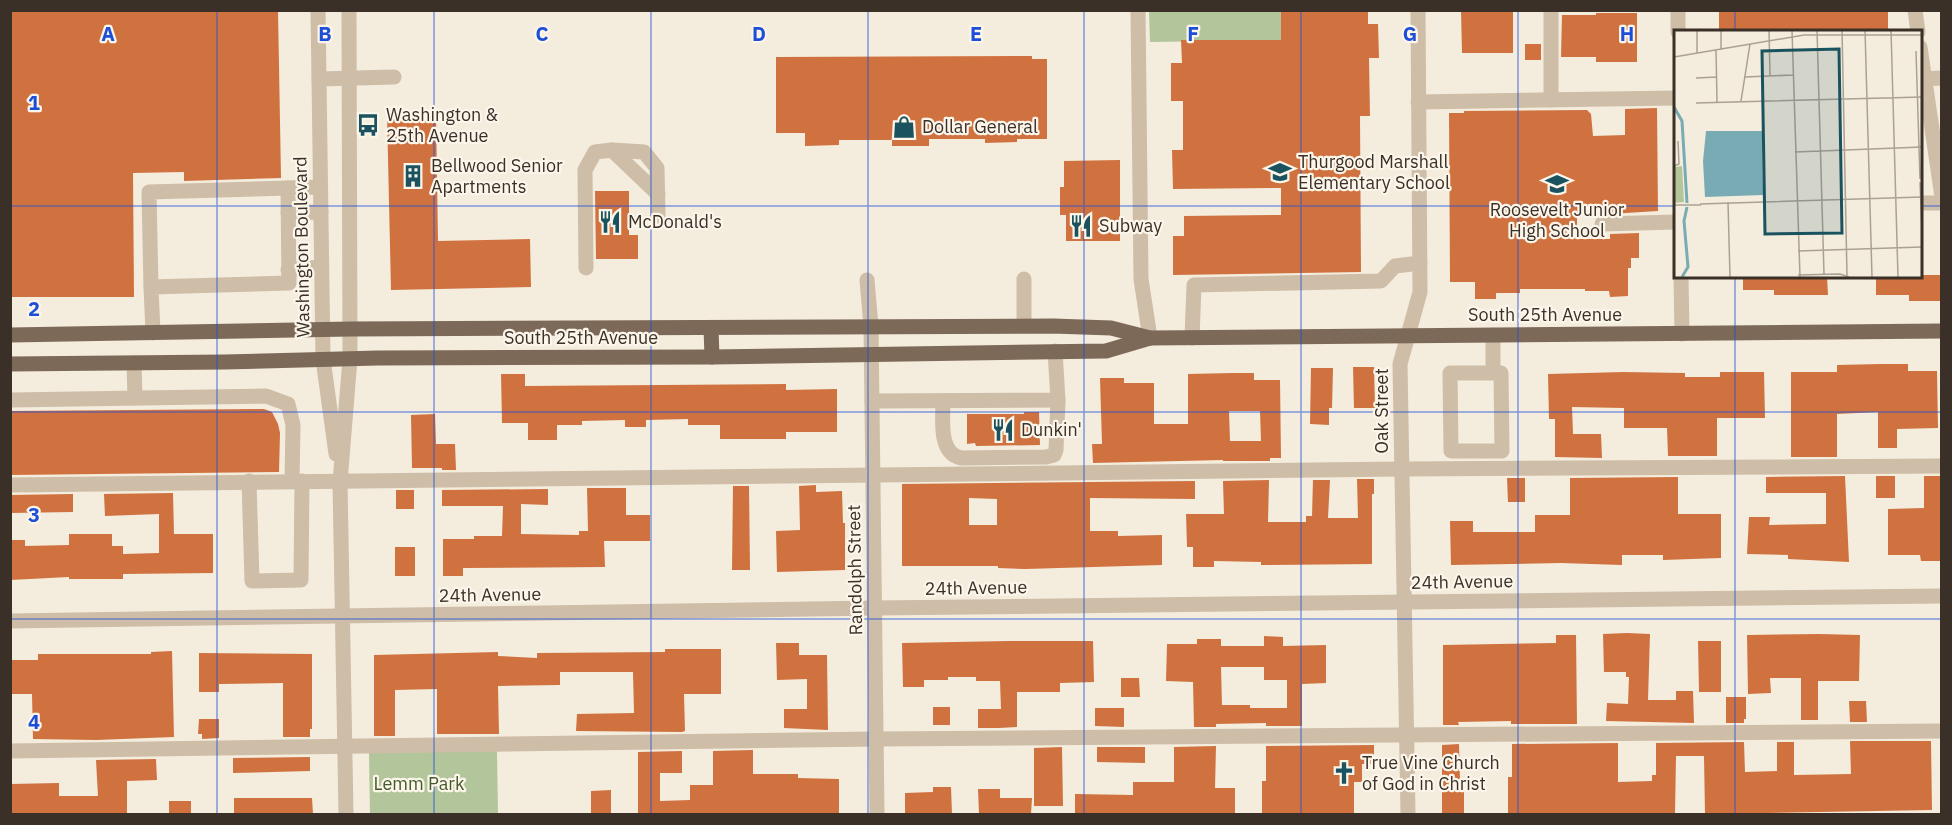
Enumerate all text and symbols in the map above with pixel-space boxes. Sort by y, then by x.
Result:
text: A [101,20,115,47]
text: B [318,20,332,47]
text: C [535,20,549,47]
text: D [752,20,766,47]
text: E [970,20,982,47]
text: F [1187,20,1199,47]
text: G [1403,20,1417,47]
text: H [1620,20,1634,47]
inset map [1674,30,1922,278]
text: 1 [28,89,40,116]
place label: Washington & 25th Avenue [386,103,498,147]
bus stop icon: Washington & 25th Avenue [355,112,381,138]
shop icon: Dollar General [891,114,917,140]
place label: Dollar General [922,115,1038,138]
place label: Thurgood Marshall Elementary School [1298,150,1450,194]
place label: Bellwood Senior Apartments [431,154,563,198]
street label: Washington Boulevard [288,156,315,338]
school or university icon: Thurgood Marshall Elementary School [1267,159,1293,185]
building icon: Bellwood Senior Apartments [400,163,426,189]
school or university icon: Roosevelt Junior High School [1544,171,1570,197]
place label: Roosevelt Junior High School [1490,198,1625,242]
restaurant icon: McDonald's [597,209,623,235]
place label: McDonald's [628,210,722,233]
restaurant icon: Subway [1068,213,1094,239]
place label: Subway [1099,214,1162,237]
text: 2 [28,295,40,322]
street label: South 25th Avenue [1468,303,1622,326]
street label: South 25th Avenue [504,326,658,349]
street label: Oak Street [1370,368,1393,454]
restaurant icon: Dunkin' [990,417,1016,443]
place label: Dunkin' [1021,418,1082,441]
text: 3 [28,501,40,528]
street label: Randolph Street [842,504,867,636]
street label: 24th Avenue [1411,569,1514,594]
street label: 24th Avenue [925,575,1028,600]
street label: 24th Avenue [439,582,542,607]
text: 4 [28,708,40,735]
place label: True Vine Church of God in Christ [1362,751,1500,795]
church icon: True Vine Church of God in Christ [1331,760,1357,786]
park label: Lemm Park [374,772,465,795]

